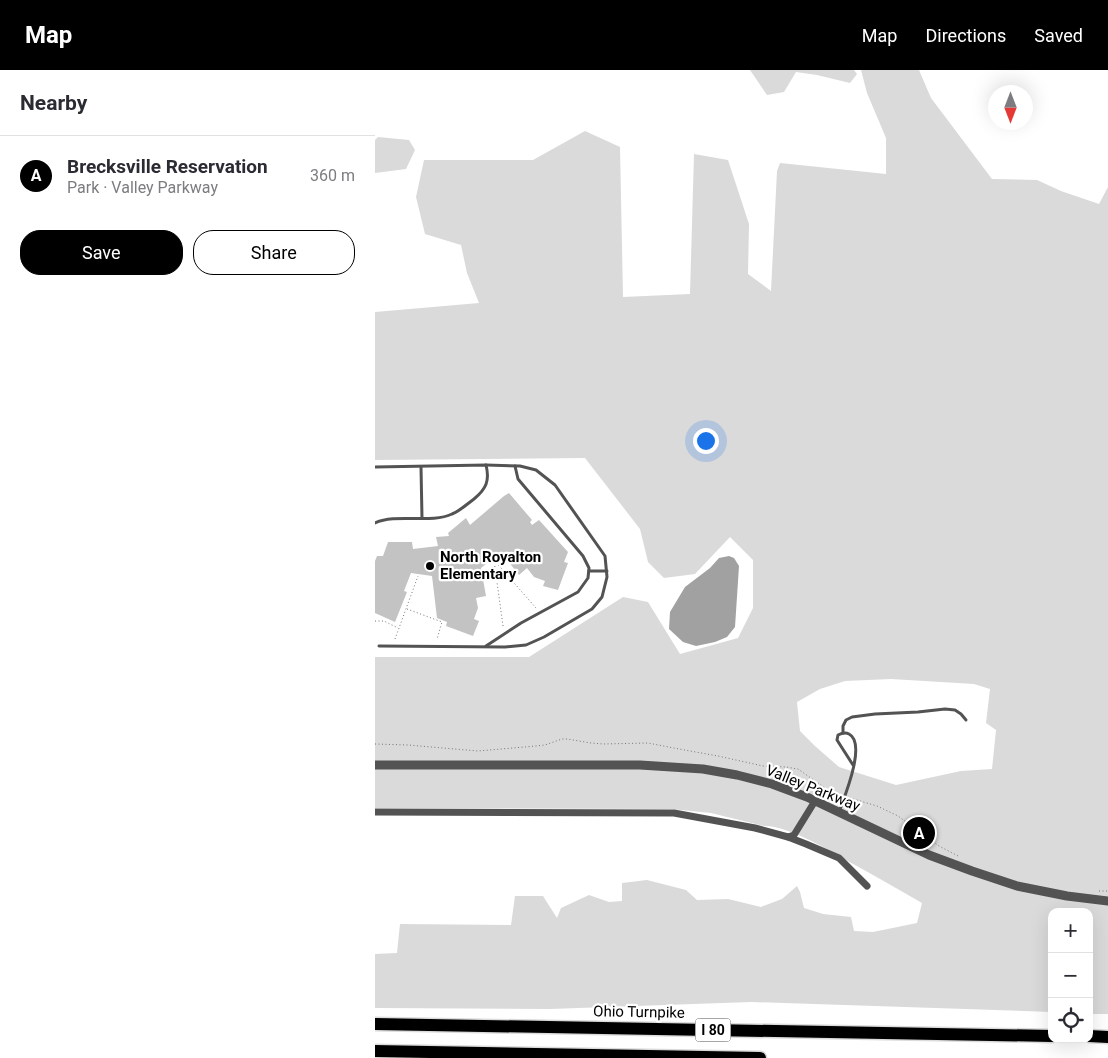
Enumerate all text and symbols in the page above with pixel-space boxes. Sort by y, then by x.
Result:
text: Map [25,21,72,49]
text: Map [862,25,897,46]
text: Directions [925,25,1006,46]
text: Saved [1034,25,1083,46]
north arrow [988,85,1033,130]
text: Nearby [20,91,87,115]
text: Brecksville Reservation [67,155,268,178]
text: A [31,166,41,185]
text: 360 m [310,166,355,185]
text: Park · Valley Parkway [67,178,218,197]
button: Save [20,230,183,275]
button: Share [193,230,355,275]
your location [693,428,719,454]
place label: North Royalton Elementary [440,548,541,583]
marker: North Royalton Elementary [424,560,436,572]
street label: Valley Parkway [763,761,863,815]
pin: A [903,814,935,852]
map controls [1048,908,1093,1043]
button: + [1048,908,1093,953]
button: − [1048,953,1093,998]
button: locate [1048,998,1093,1043]
street label: Ohio Turnpike [593,1002,685,1022]
road number: I 80 [695,1018,731,1042]

